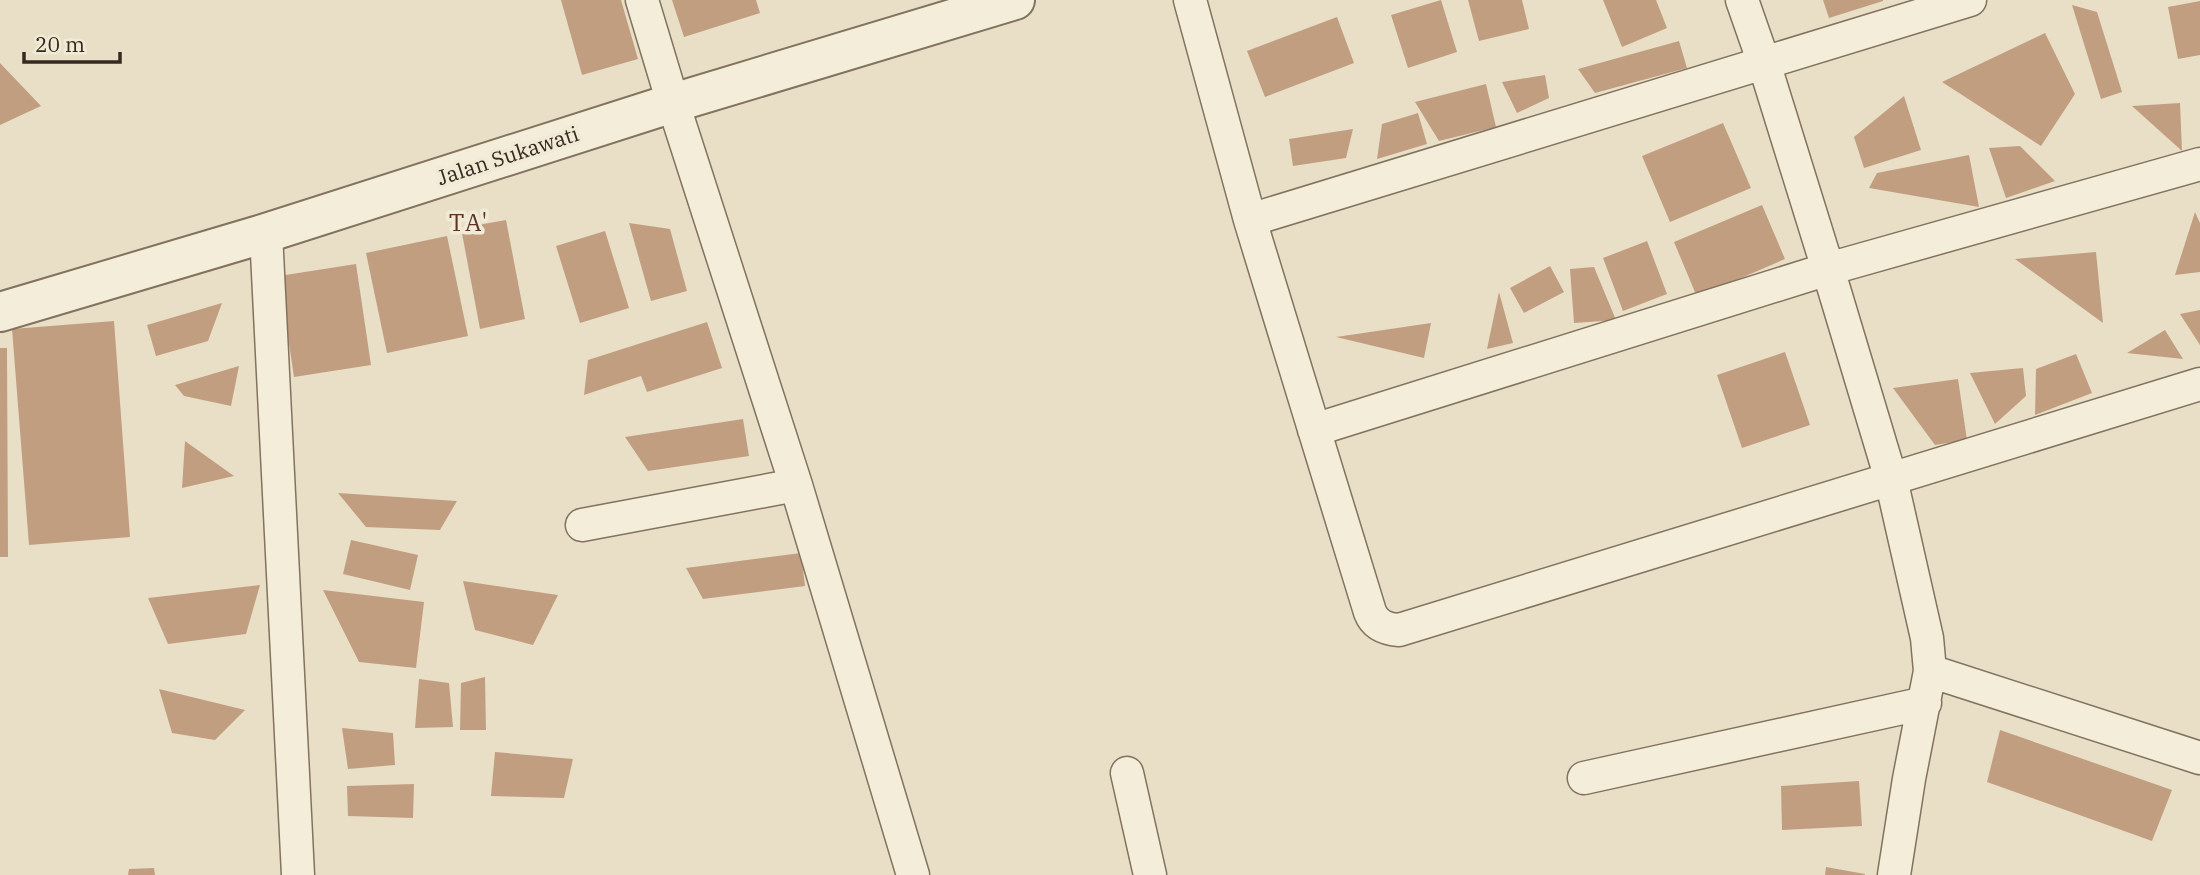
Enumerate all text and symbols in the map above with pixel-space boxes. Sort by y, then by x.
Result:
scale bar [24,21,121,65]
text: 20 m [35,30,85,58]
street label: Jalan Sukawati [433,119,582,191]
district label: TA' [449,206,489,238]

